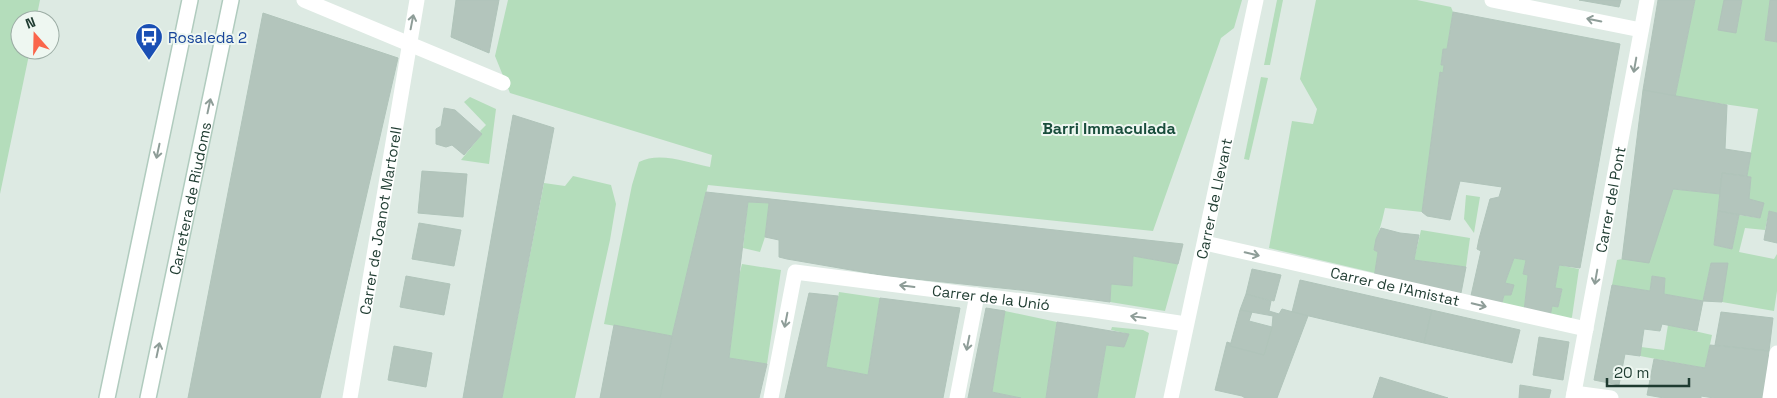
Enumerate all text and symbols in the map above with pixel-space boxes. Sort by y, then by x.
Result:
north arrow [10,10,60,60]
text: N [23,13,38,33]
one-way arrow [408,14,418,30]
one-way arrow [1586,15,1602,25]
bus stop icon: Rosaleda 2 [134,22,164,61]
place label: Rosaleda 2 [168,28,247,47]
one-way arrow [1629,57,1639,73]
one-way arrow [205,98,214,114]
district label: Barri Immaculada [1042,118,1176,139]
street label: Carretera de Riudoms [164,120,215,277]
street label: Carrer de Joanot Martorell [355,125,405,316]
street label: Carrer de Llevant [1191,136,1236,261]
one-way arrow [153,142,162,158]
street label: Carrer del Pont [1591,145,1629,254]
one-way arrow [1244,250,1260,259]
street label: Carrer de l'Amistat [1329,262,1462,310]
one-way arrow [1590,268,1600,284]
street label: Carrer de la Unió [931,280,1051,314]
one-way arrow [900,281,916,291]
one-way arrow [1471,301,1487,310]
one-way arrow [781,312,791,328]
one-way arrow [1130,312,1146,322]
one-way arrow [963,335,972,351]
one-way arrow [154,343,163,359]
scale bar [1607,356,1690,388]
text: 20 m [1614,363,1649,382]

